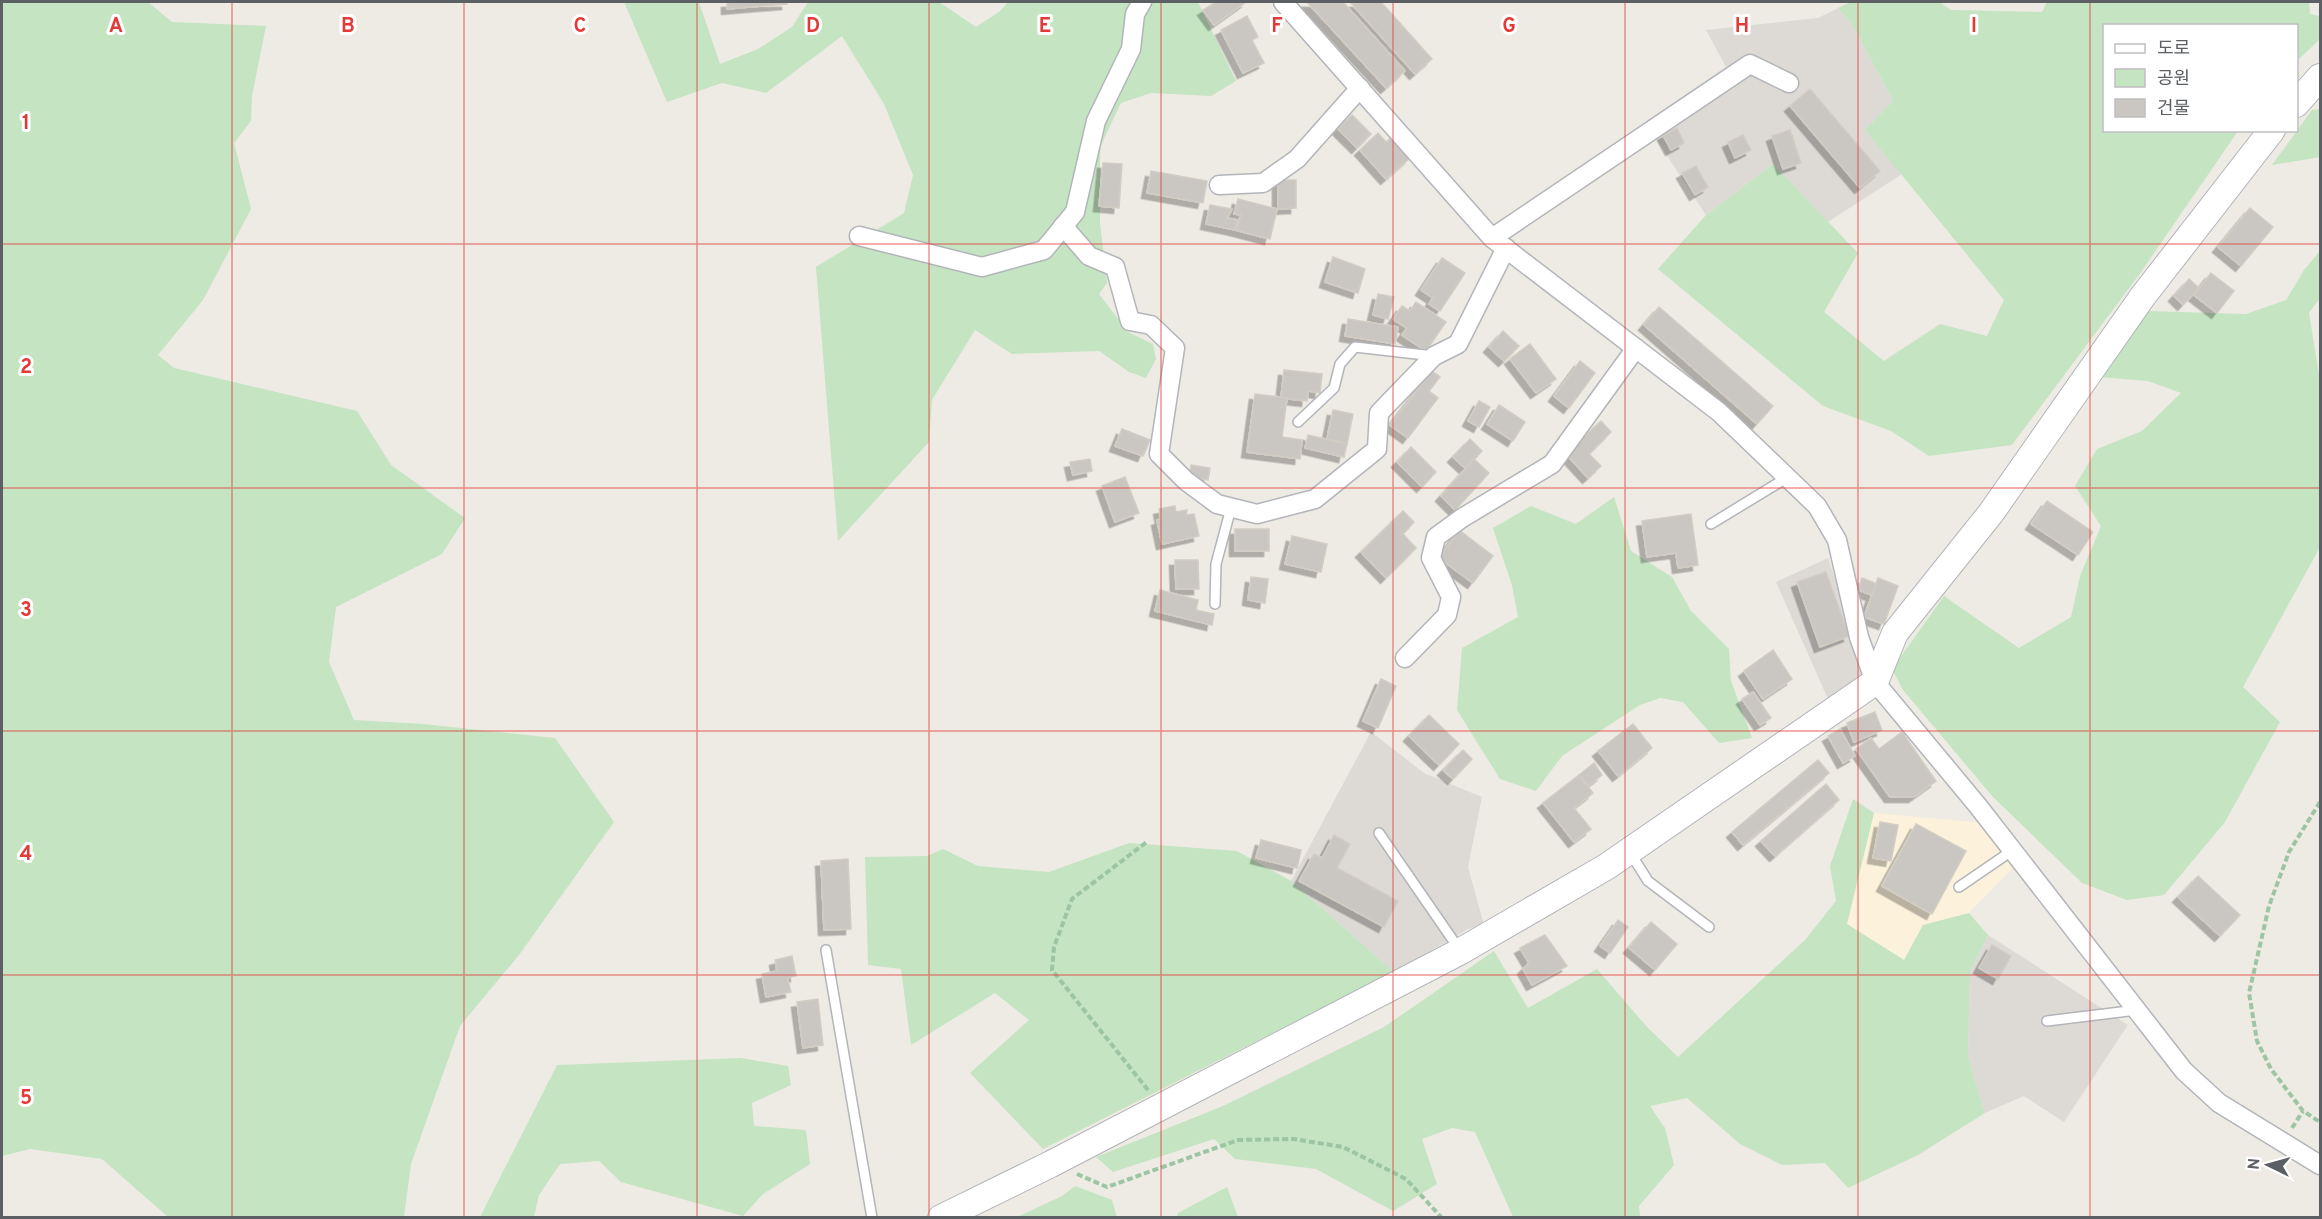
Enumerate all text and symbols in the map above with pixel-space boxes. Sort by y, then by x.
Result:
text: A [109,14,123,40]
text: B [341,14,355,40]
text: C [574,14,586,40]
text: D [806,14,820,40]
text: E [1039,14,1051,40]
text: F [1271,14,1283,40]
text: G [1502,14,1516,40]
text: H [1735,14,1749,40]
text: I [1971,14,1977,40]
legend [2103,24,2298,132]
text: 도로 [2157,38,2190,61]
text: 공원 [2157,68,2190,91]
text: 건물 [2157,98,2190,121]
text: 1 [22,111,30,137]
text: 2 [20,355,32,381]
text: 3 [20,598,32,624]
text: 4 [20,842,32,868]
text: 5 [20,1086,32,1112]
north arrow [2238,1135,2298,1195]
text: N [2245,1157,2266,1170]

